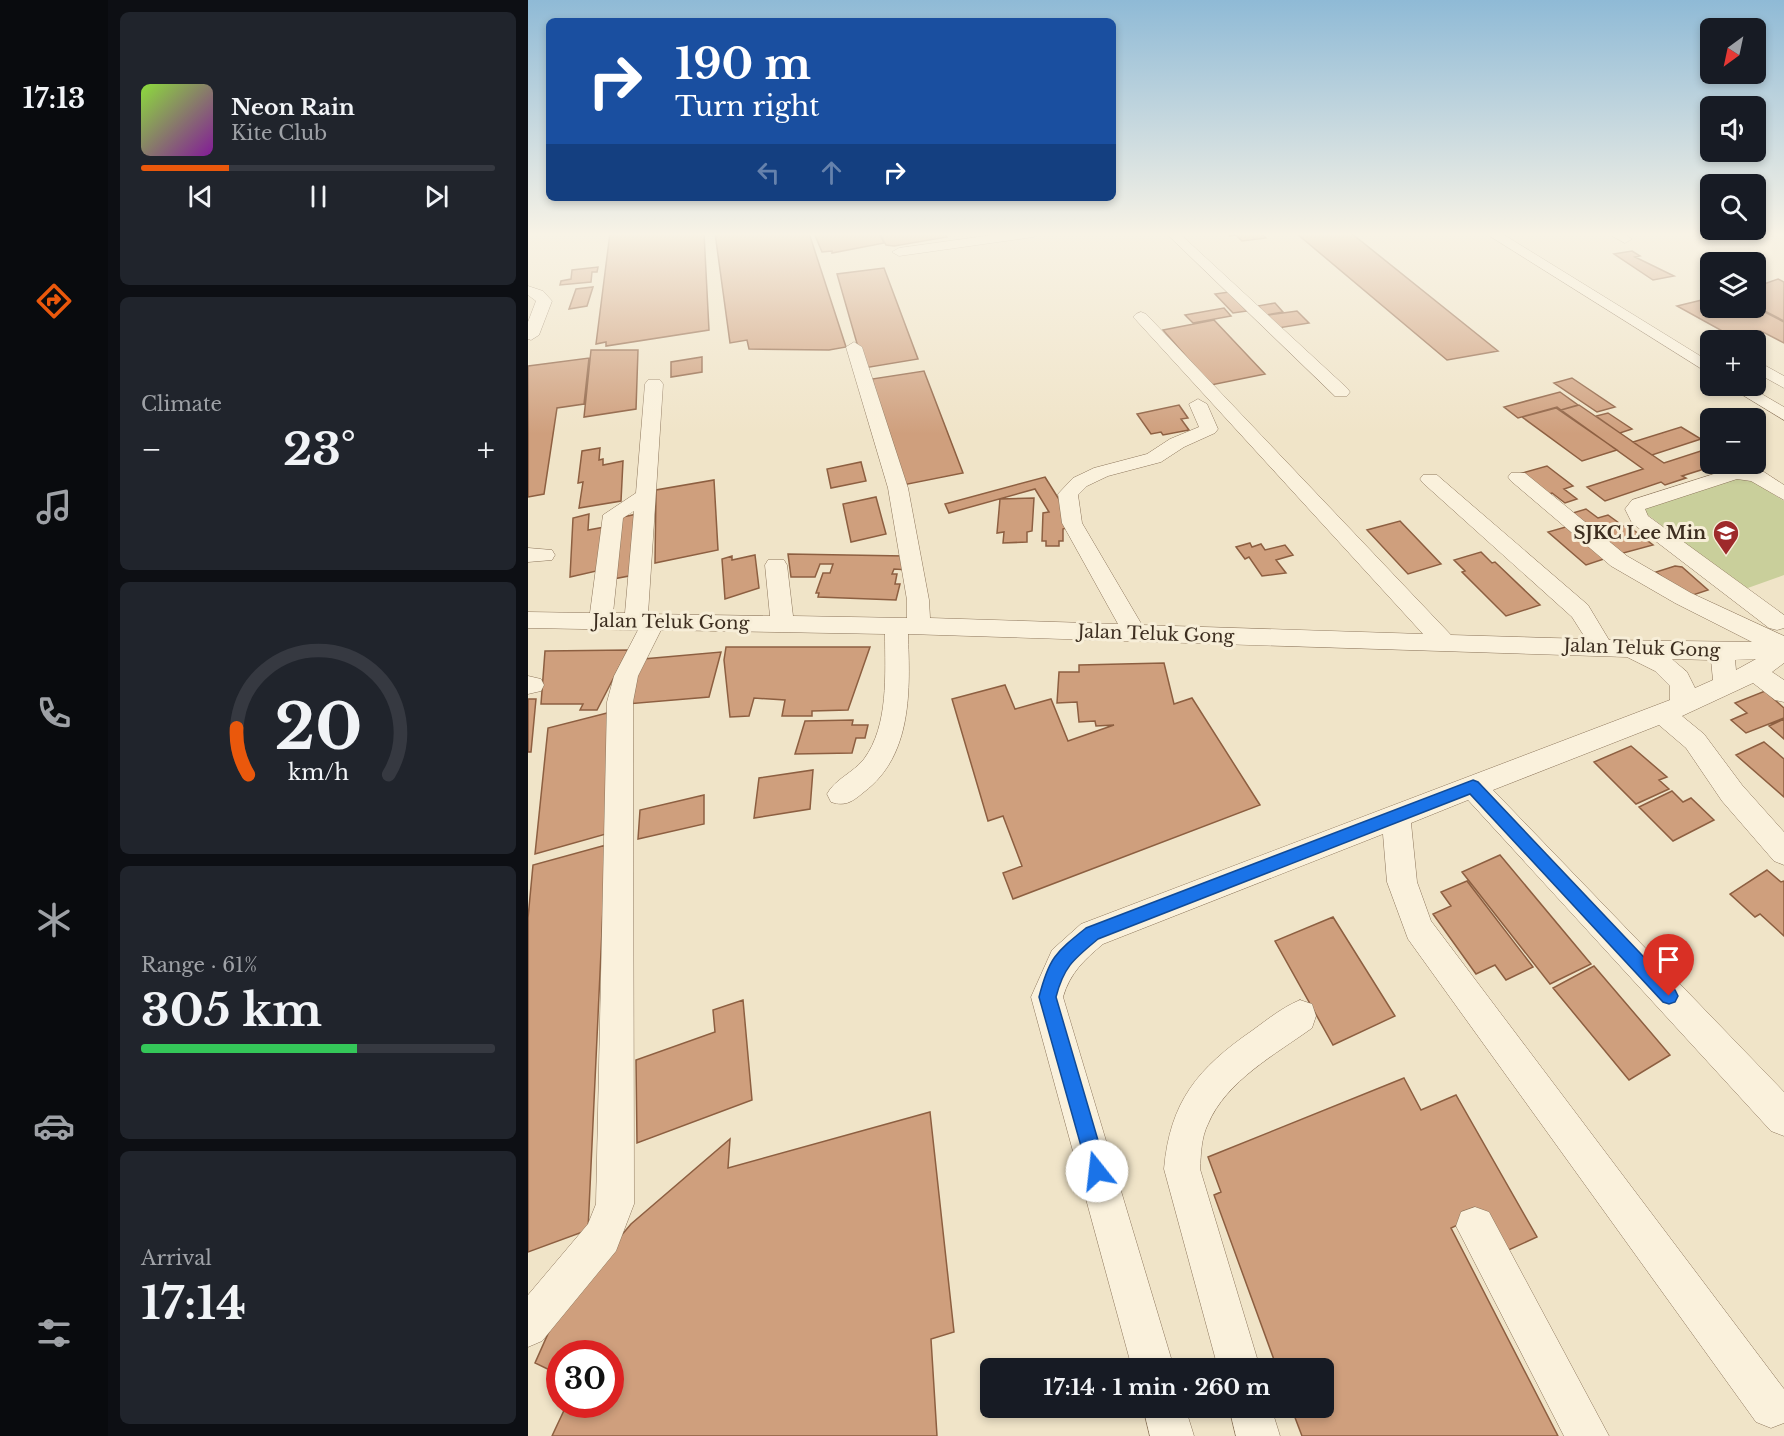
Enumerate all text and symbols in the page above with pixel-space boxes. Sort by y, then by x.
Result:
north arrow [1700,18,1766,84]
map controls [1700,18,1766,474]
text: 190 m [675,38,811,90]
icon: right [576,42,654,120]
text: 17:13 [23,82,85,115]
text: Turn right [675,90,819,123]
text: Neon Rain [231,94,355,121]
button: sound [1700,96,1766,162]
text: Kite Club [231,121,327,145]
icon: left [752,156,785,189]
icon: ahead [815,156,848,189]
icon: right [878,156,911,189]
button: search [1700,174,1766,240]
icon: previous [184,180,217,213]
icon: pause [302,180,335,213]
icon: next [420,180,453,213]
button: layers [1700,252,1766,318]
icon: directions [33,280,75,322]
button: + [1700,330,1766,396]
text: Climate [141,392,222,416]
button: − [1700,408,1766,474]
text: 23° [283,421,356,477]
text: − [141,429,162,470]
text: + [477,429,495,470]
icon: music [33,486,75,528]
school or university icon: SJKC Lee Min [1711,518,1741,556]
place label: SJKC Lee Min [1574,522,1706,544]
street label: Jalan Teluk Gong [590,610,750,634]
street label: Jalan Teluk Gong [1075,620,1235,648]
street label: Jalan Teluk Gong [1561,634,1721,662]
text: 20 [274,688,362,766]
icon: phone [33,692,75,734]
text: km/h [288,759,349,786]
icon: climate [33,899,75,941]
pin [1643,934,1694,996]
icon: arrive [1652,943,1685,976]
text: Range · 61% [141,953,257,977]
text: 305 km [141,982,322,1038]
icon: car [33,1105,75,1147]
position arrow [1065,1139,1129,1203]
text: Arrival [141,1246,212,1270]
text: 17:14 [141,1275,246,1331]
icon: filters [33,1312,75,1354]
speed limit sign: 30 [546,1340,624,1418]
text: 17:14 · 1 min · 260 m [1044,1374,1270,1401]

